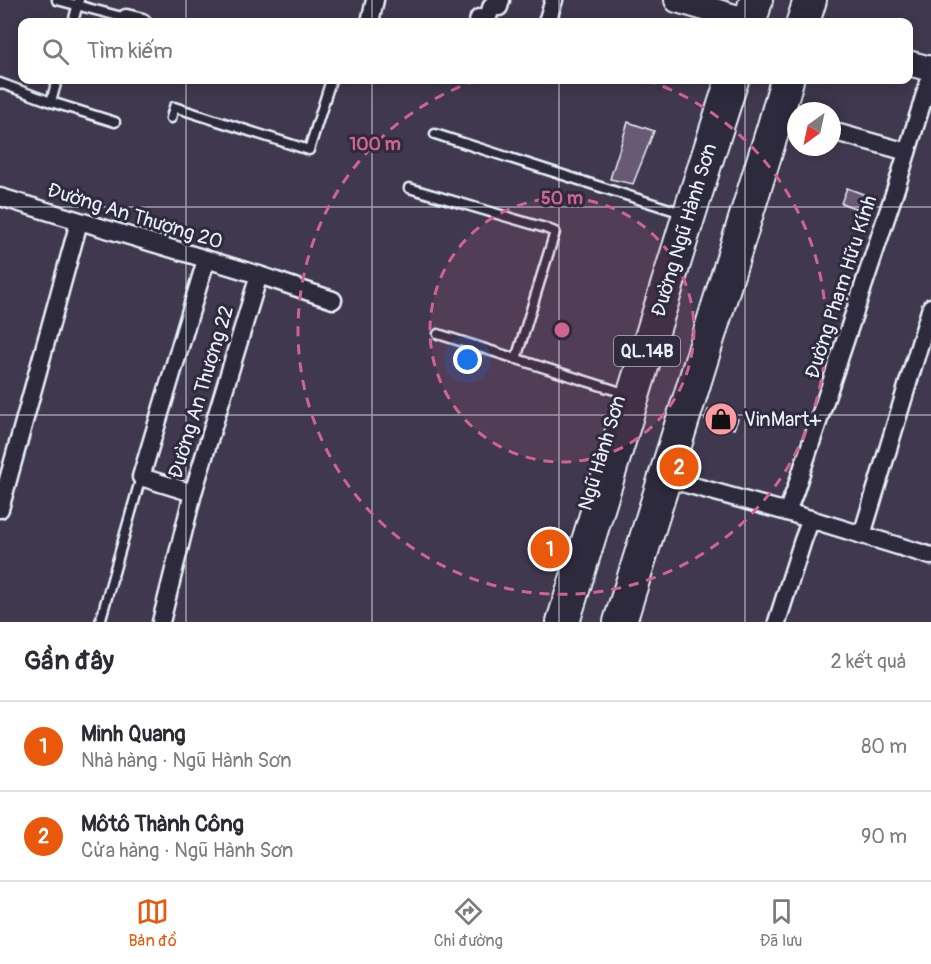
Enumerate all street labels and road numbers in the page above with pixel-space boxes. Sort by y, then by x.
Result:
street label: Đường Ngũ Hành Sơn [646,140,722,320]
street label: Đường An Thượng 20 [44,177,226,255]
street label: Đường Phạm Hữu Kính [800,192,882,382]
street label: Đường An Thượng 22 [163,302,239,482]
road number: QL.14B [614,336,680,366]
street label: Ngũ Hành Sơn [573,392,631,514]

